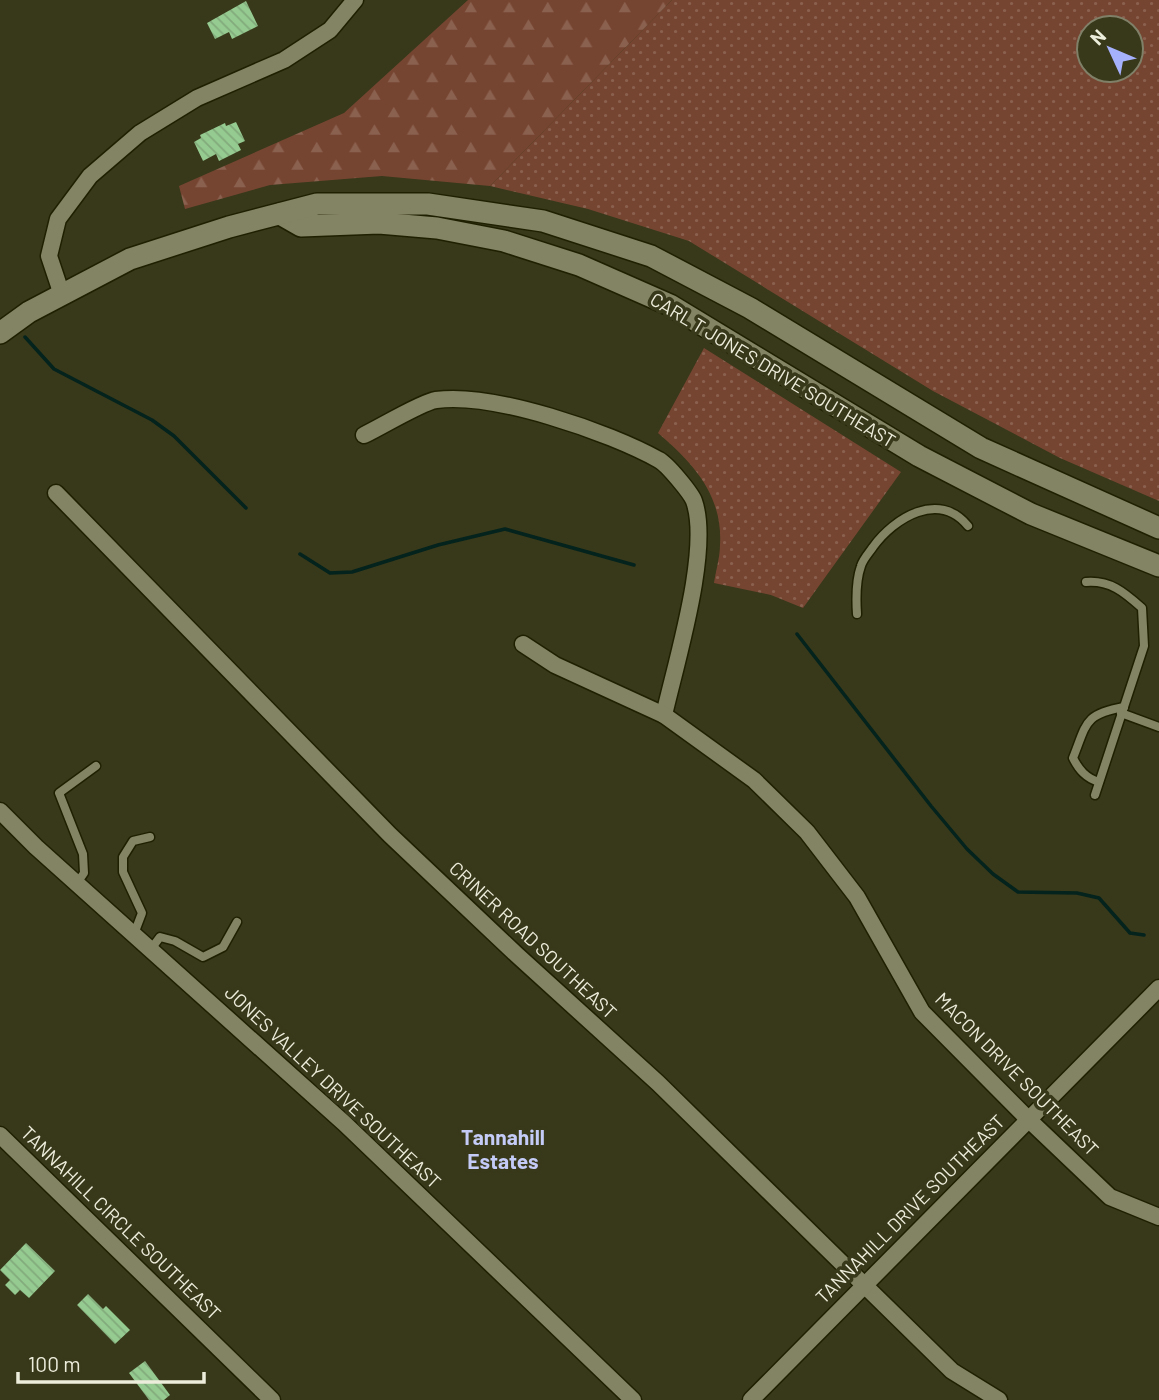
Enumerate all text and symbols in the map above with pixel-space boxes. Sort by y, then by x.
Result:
north arrow [1075,14,1145,84]
text: N [1085,24,1110,49]
street label: CARL T JONES DRIVE SOUTHEAST [646,287,900,452]
street label: CRINER ROAD SOUTHEAST [445,856,622,1023]
street label: JONES VALLEY DRIVE SOUTHEAST [221,980,446,1193]
street label: MACON DRIVE SOUTHEAST [931,987,1104,1160]
street label: TANNAHILL DRIVE SOUTHEAST [810,1109,1009,1308]
street label: TANNAHILL CIRCLE SOUTHEAST [17,1121,226,1324]
district label: Tannahill Estates [461,1124,545,1173]
scale bar [18,1340,203,1384]
text: 100 m [28,1351,81,1376]

